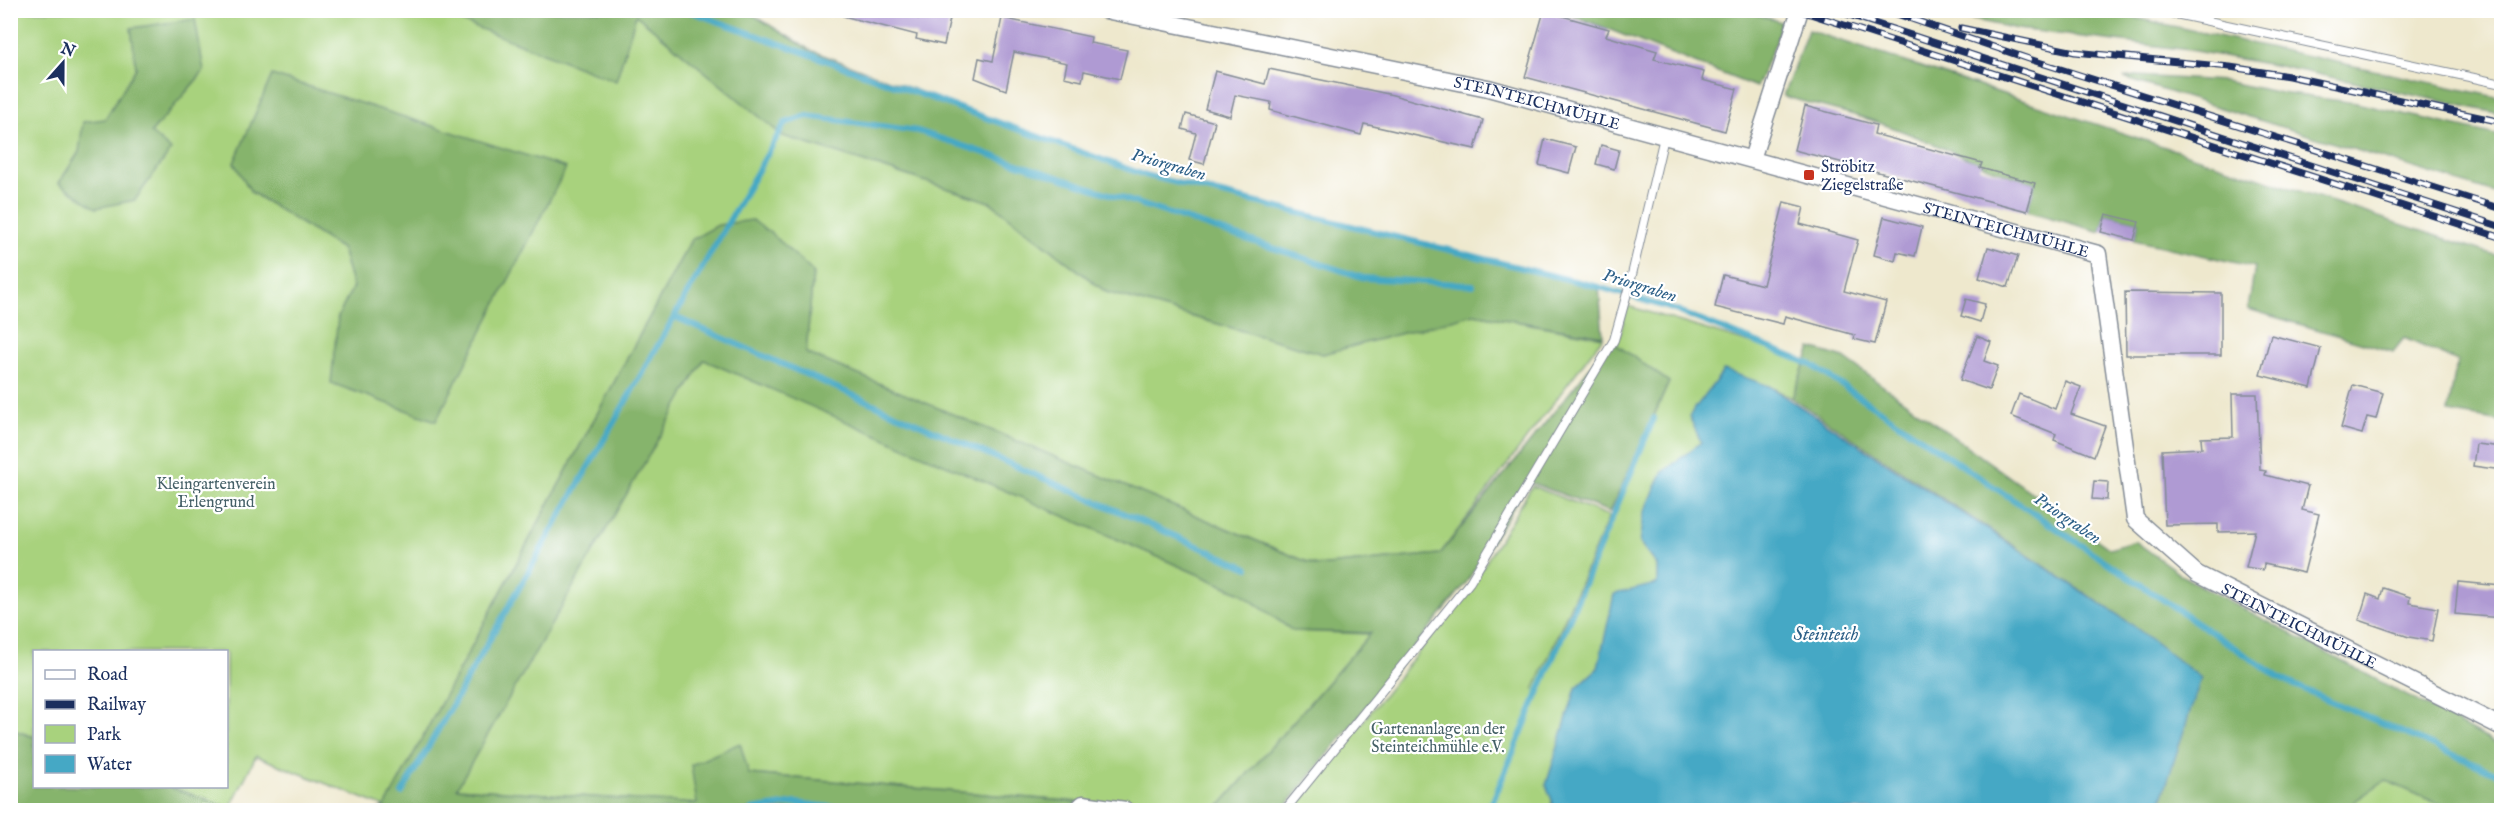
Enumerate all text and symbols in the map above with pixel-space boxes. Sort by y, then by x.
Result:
north arrow [33,33,93,93]
text: N [57,39,78,63]
street label: STEINTEICHMÜHLE [1452,73,1622,135]
water label: Priorgraben [1129,144,1209,187]
place label: Ströbitz Ziegelstraße [1821,158,1904,196]
marker: Ströbitz Ziegelstraße [1802,168,1816,182]
street label: STEINTEICHMÜHLE [1921,199,2091,263]
water label: Priorgraben [1600,264,1679,309]
park label: Kleingartenverein Erlengrund [156,475,276,513]
water label: Priorgraben [2029,488,2105,550]
street label: STEINTEICHMÜHLE [2217,580,2379,674]
water label: Steinteich [1794,624,1859,647]
legend [33,650,228,788]
text: Road [87,664,128,687]
text: Railway [87,694,146,717]
park label: Gartenanlage an der Steinteichmühle e.V. [1371,720,1505,758]
text: Park [87,724,122,747]
text: Water [87,754,132,777]

